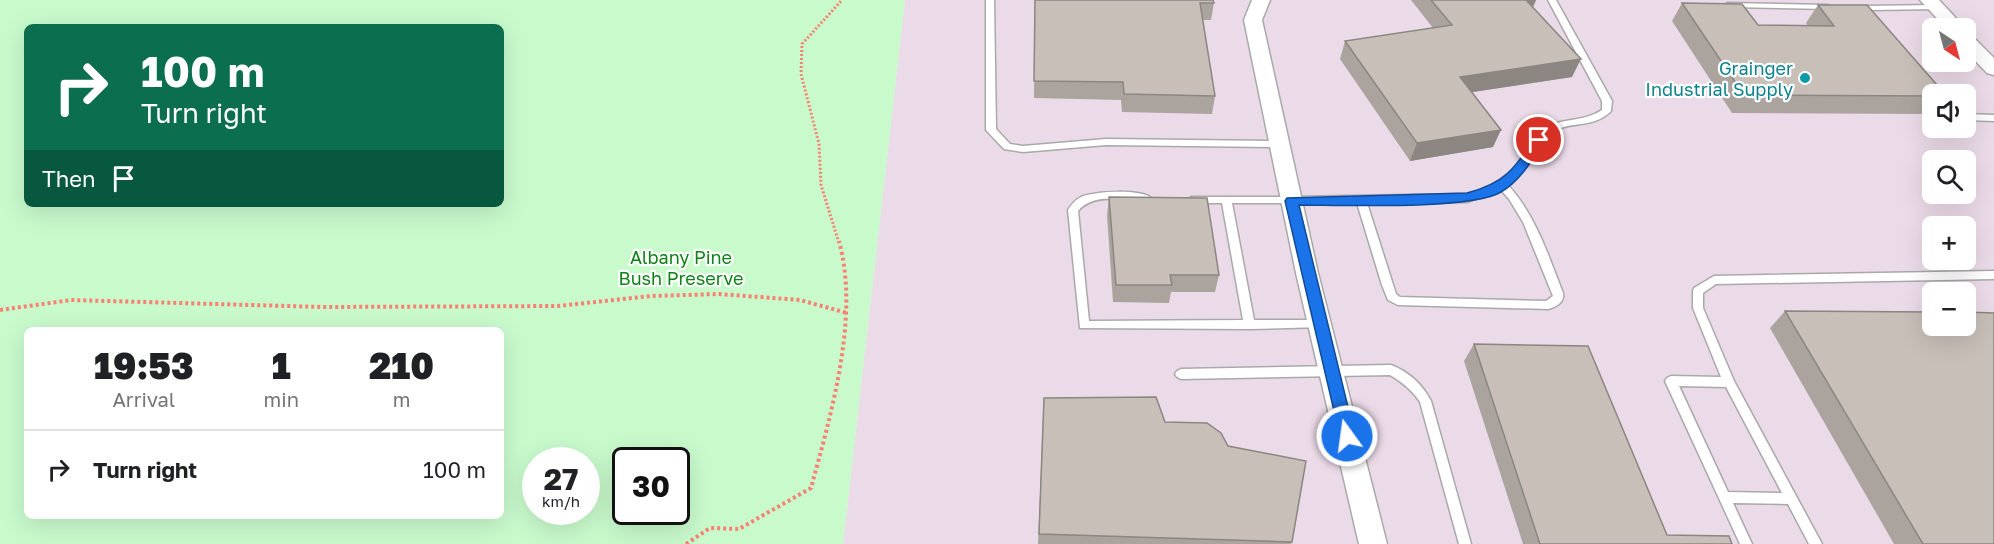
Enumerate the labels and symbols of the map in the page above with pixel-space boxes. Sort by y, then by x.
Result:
north arrow [1922,18,1976,72]
place label: Grainger Industrial Supply [1645,57,1793,100]
marker: Grainger Industrial Supply [1798,71,1812,85]
pin [1513,114,1564,165]
park label: Albany Pine Bush Preserve [619,246,743,289]
position arrow [1315,404,1379,468]
speed limit sign: 30 [612,447,690,525]

